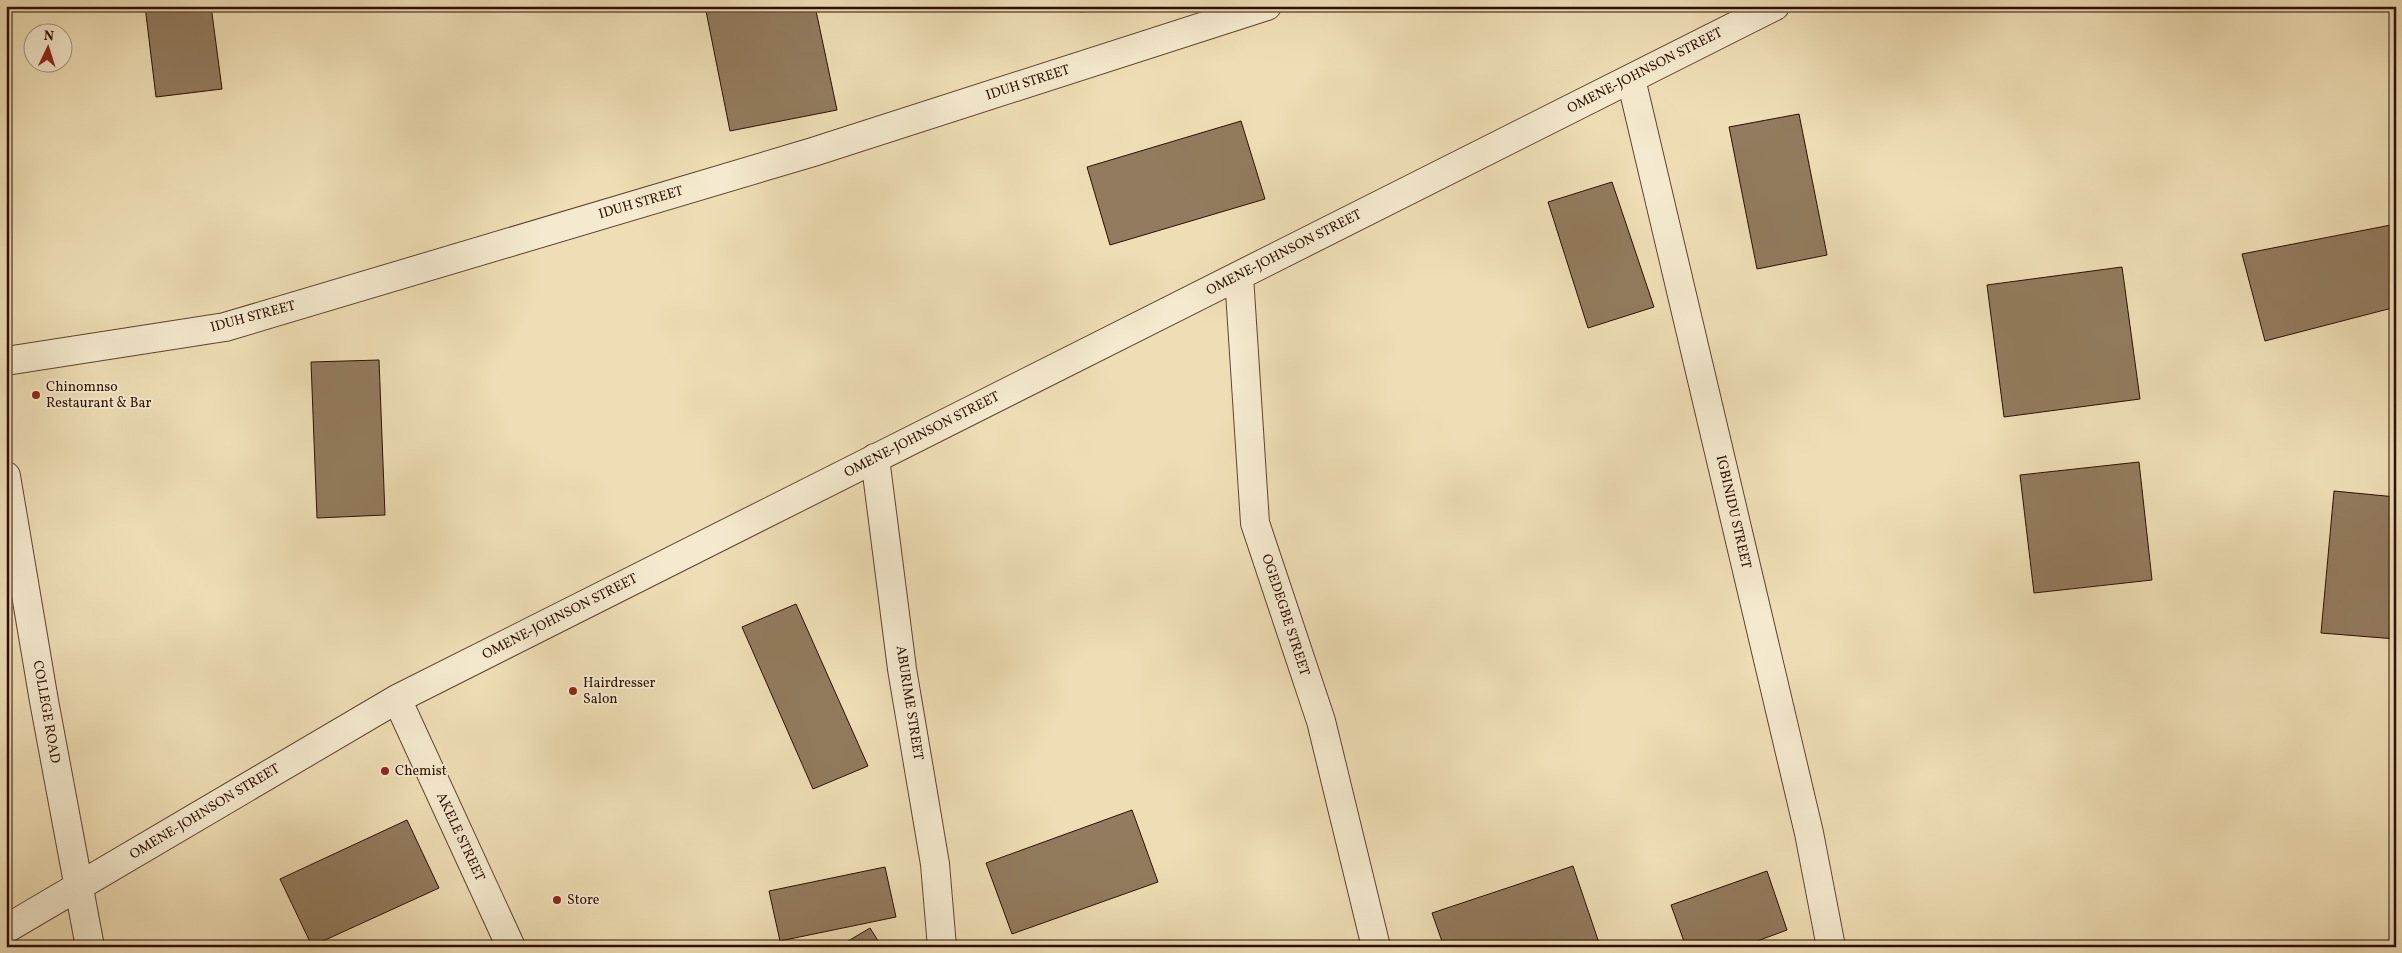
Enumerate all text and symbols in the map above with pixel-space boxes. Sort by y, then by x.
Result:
north arrow [22,22,72,72]
street label: OMENE-JOHNSON STREET [1564,23,1726,119]
text: N [43,27,55,46]
street label: IDUH STREET [984,60,1072,106]
street label: IDUH STREET [596,182,686,224]
street label: OMENE-JOHNSON STREET [1203,205,1365,301]
street label: IDUH STREET [208,297,298,337]
place label: Chinomnso Restaurant & Bar [46,378,151,413]
street label: OMENE-JOHNSON STREET [841,387,1003,483]
marker: Chinomnso Restaurant & Bar [30,389,42,401]
street label: IGBINIDU STREET [1711,453,1755,571]
street label: OGEDEGBE STREET [1256,552,1314,678]
street label: OMENE-JOHNSON STREET [479,569,641,665]
street label: ABURIME STREET [891,644,927,762]
street label: COLLEGE ROAD [28,659,64,765]
place label: Hairdresser Salon [583,674,656,709]
marker: Hairdresser Salon [567,685,579,697]
street label: OMENE-JOHNSON STREET [126,760,284,864]
place label: Chemist [395,762,447,781]
marker: Chemist [379,765,391,777]
street label: AKELE STREET [431,789,489,885]
place label: Store [567,891,600,910]
marker: Store [551,894,563,906]

